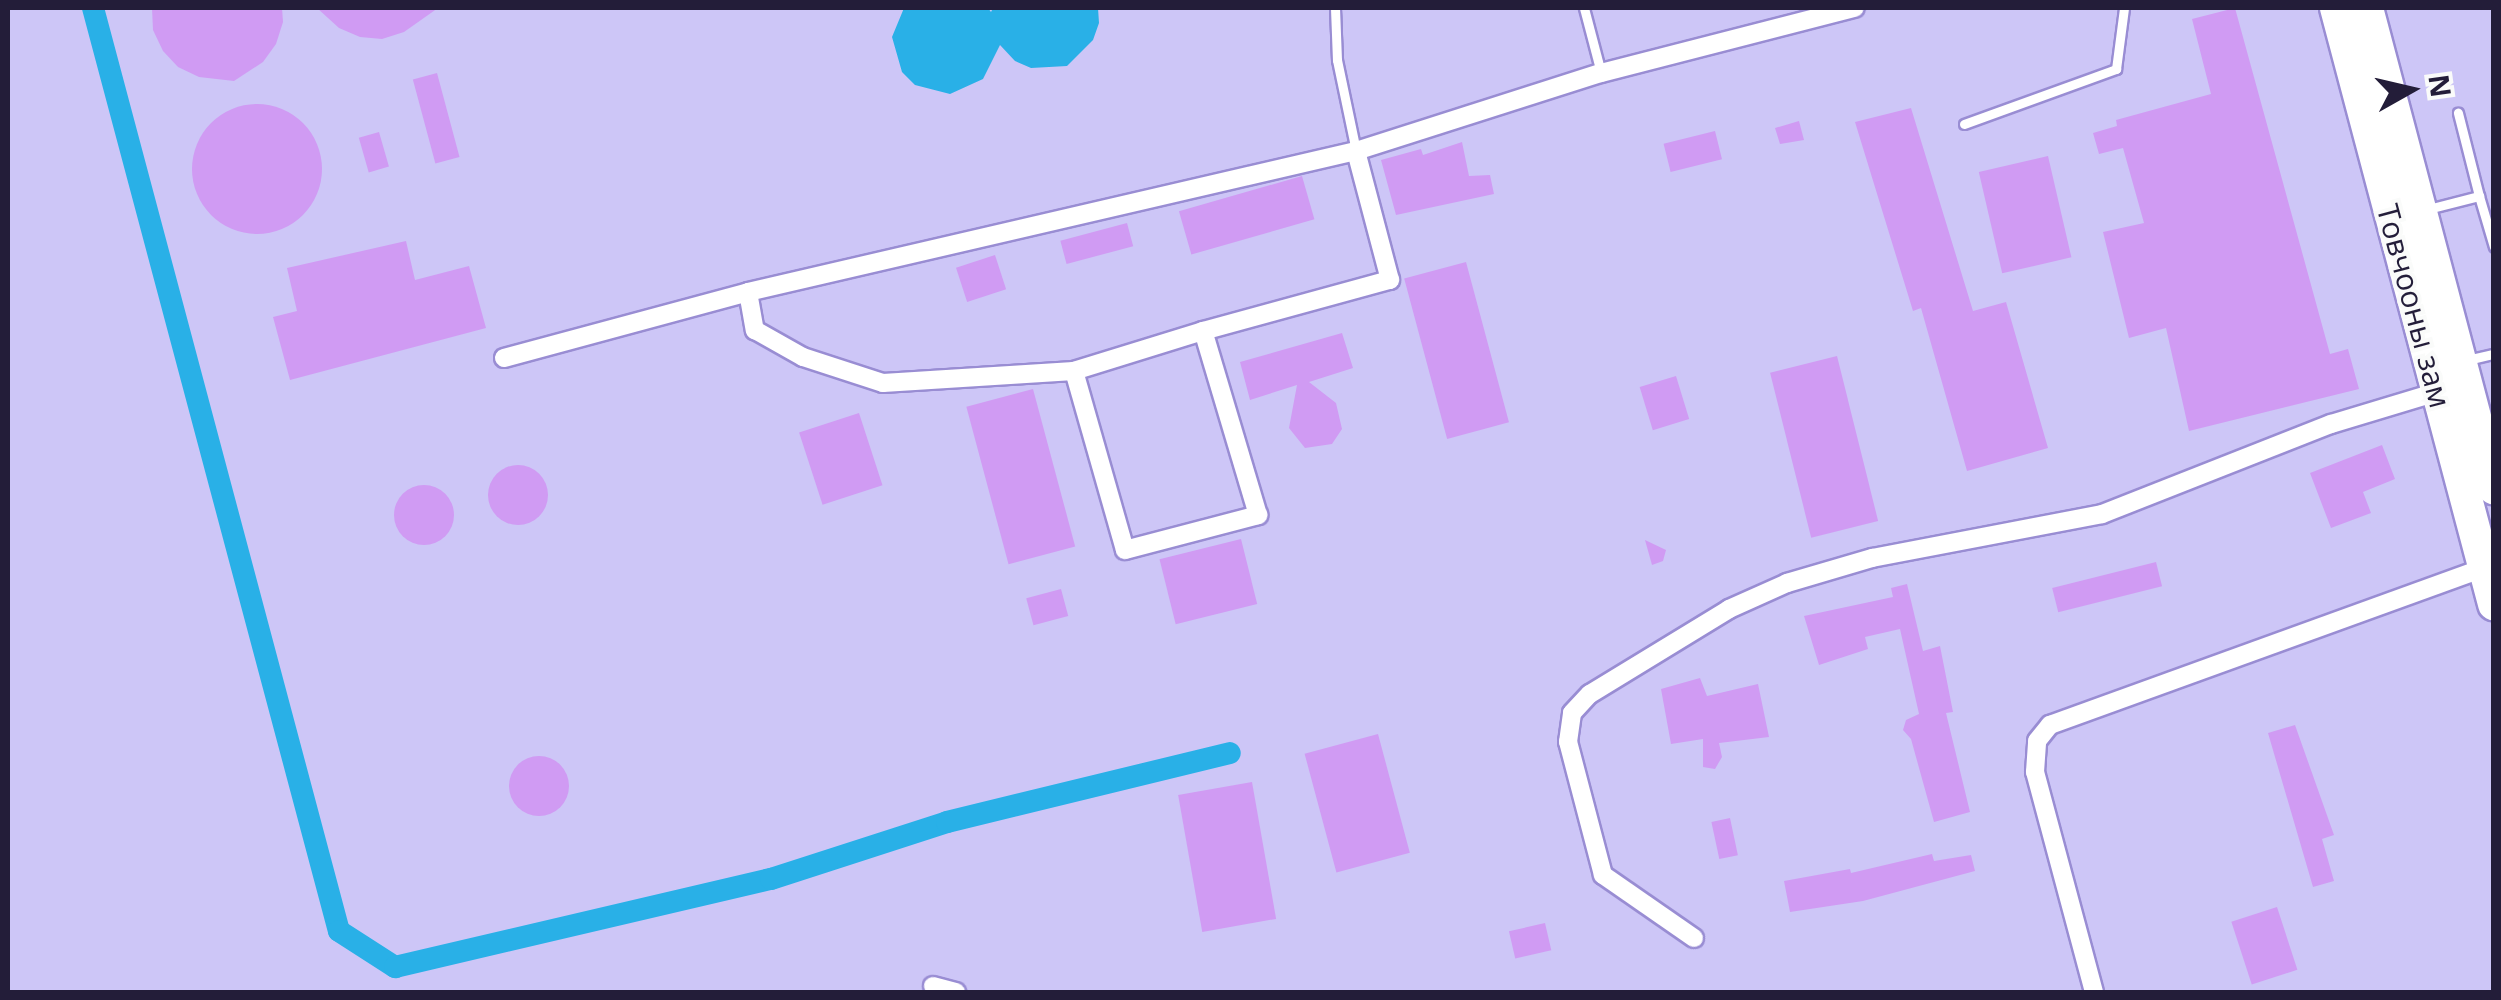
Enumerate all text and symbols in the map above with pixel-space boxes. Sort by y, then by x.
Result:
north arrow [2361,40,2461,140]
text: N [2420,72,2461,100]
street label: Товчооны зам [2370,200,2458,412]

